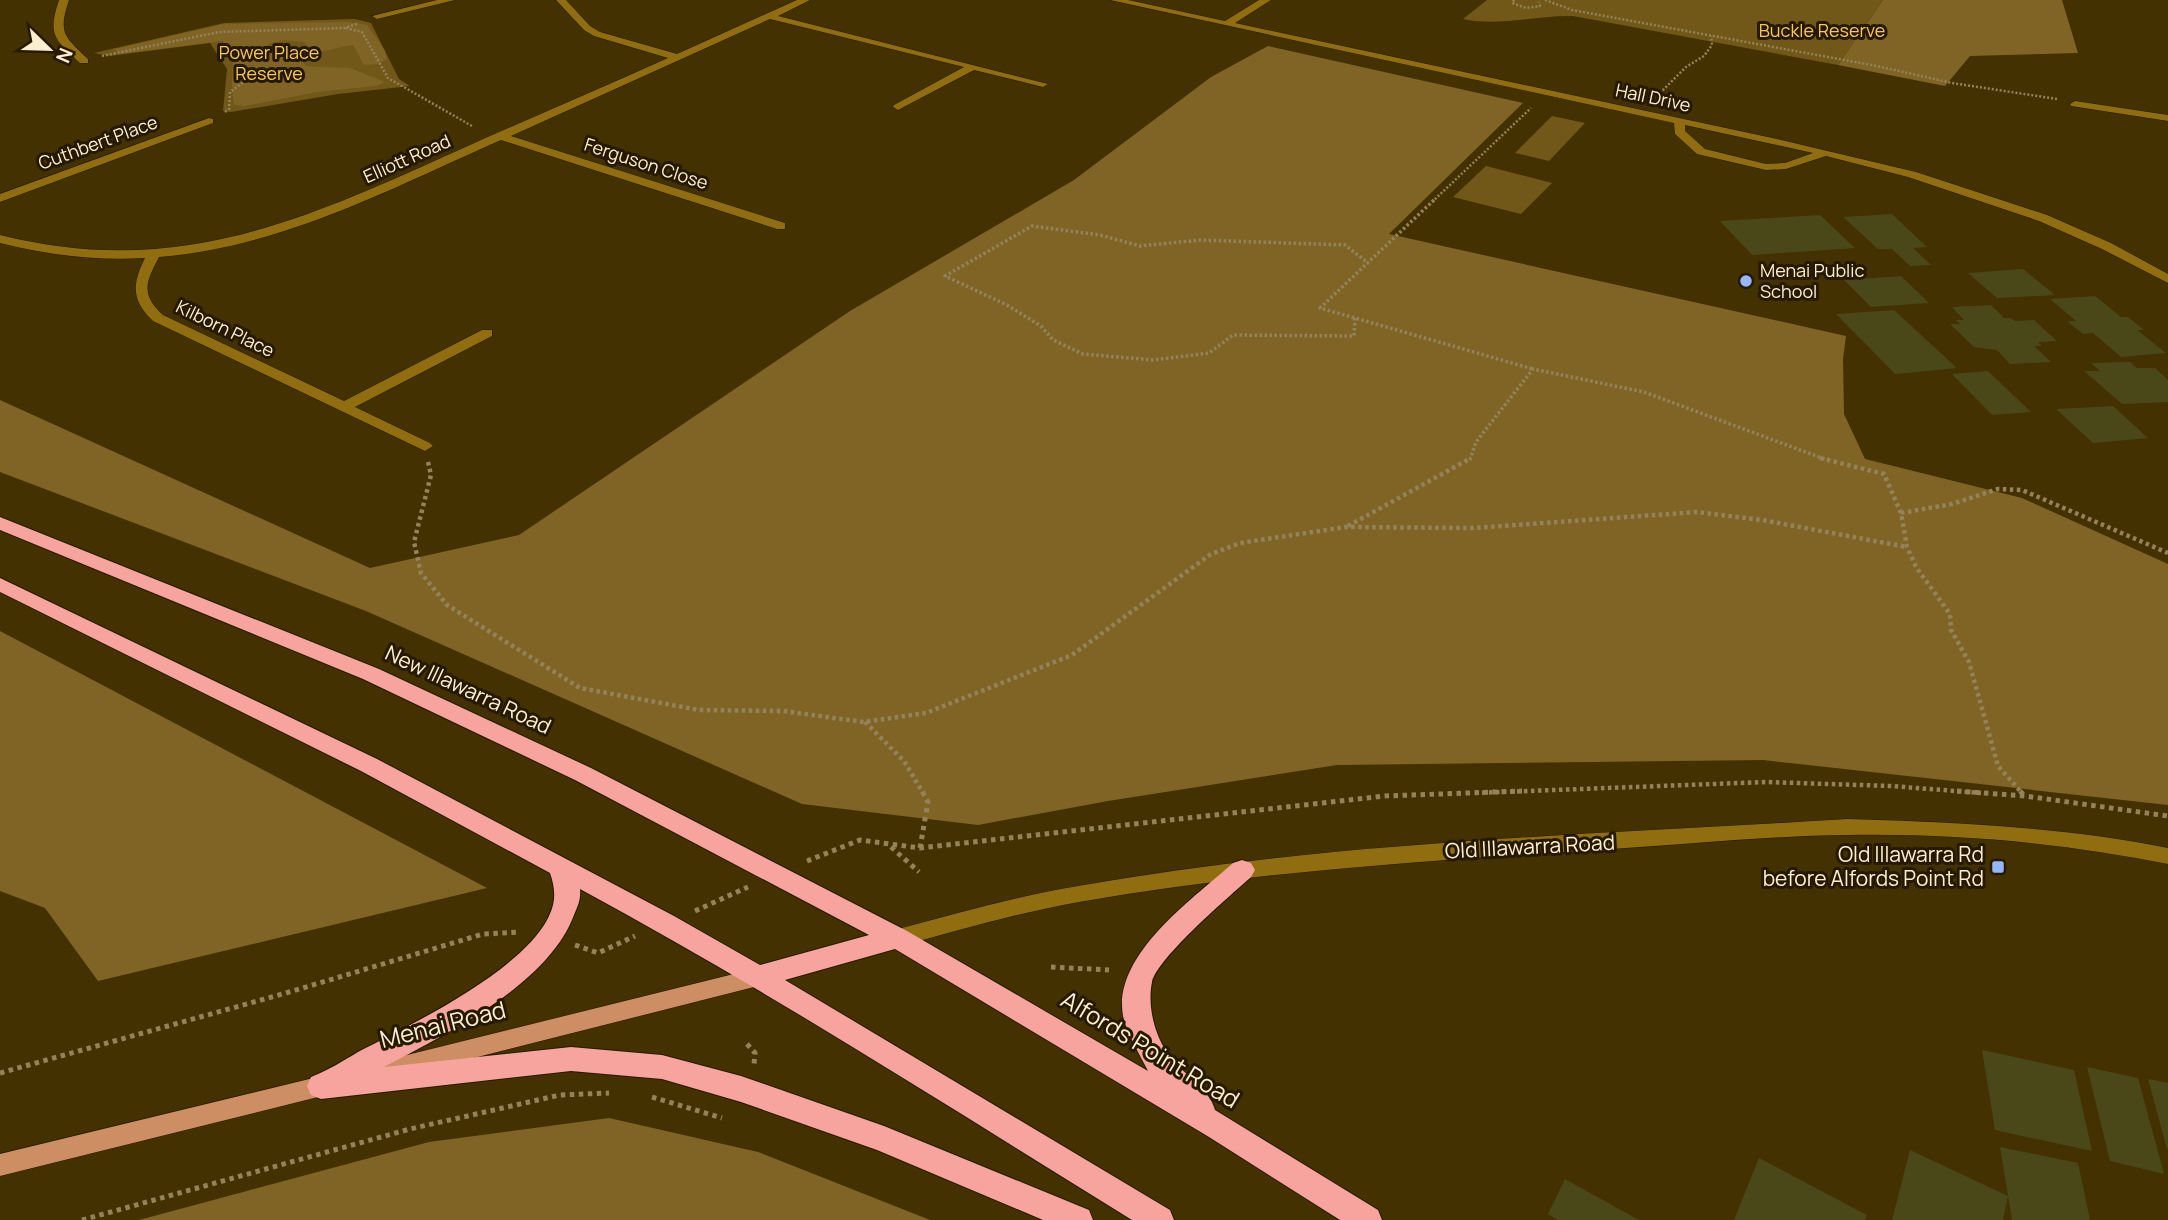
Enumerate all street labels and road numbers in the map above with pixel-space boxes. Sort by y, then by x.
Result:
street label: Hall Drive [1613,77,1693,117]
street label: Cuthbert Place [35,109,161,175]
street label: Elliott Road [359,128,454,188]
street label: Ferguson Close [581,132,711,194]
street label: Kilborn Place [172,294,279,362]
street label: New Illawarra Road [381,638,556,740]
street label: Old Illawarra Road [1444,828,1616,864]
street label: Alfords Point Road [1055,982,1246,1115]
street label: Menai Road [376,992,509,1055]

